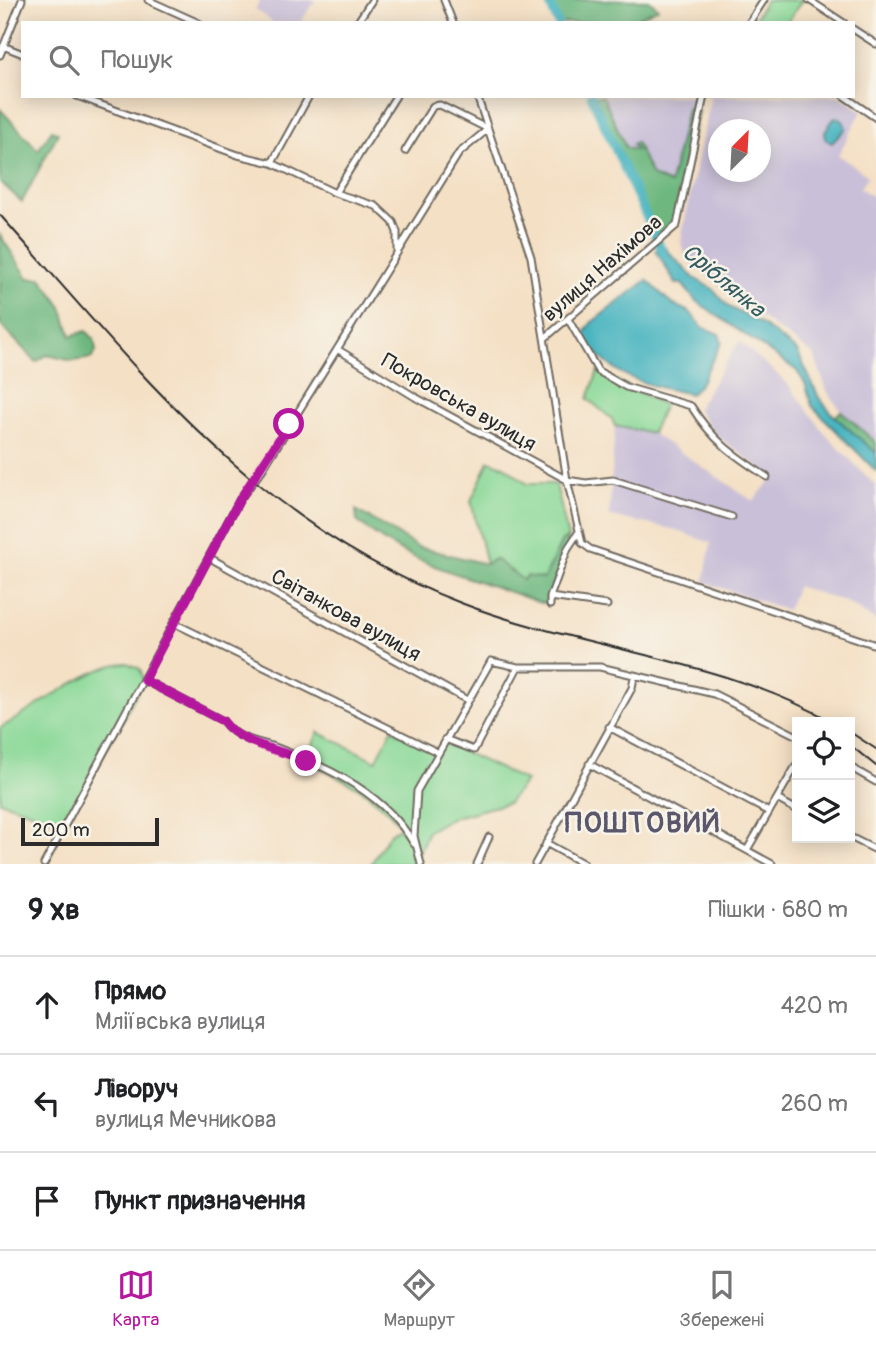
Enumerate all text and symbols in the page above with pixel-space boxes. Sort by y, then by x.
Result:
search box [21,21,855,98]
icon: search [45,41,83,79]
text: Пошук [101,44,174,76]
north arrow [708,119,771,182]
street label: вулиця Нахімова [537,209,668,328]
water label: Сріблянка [676,237,772,324]
street label: Покровська вулиця [376,347,541,458]
route start [273,408,304,439]
street label: Світанкова вулиця [266,563,425,668]
map controls [792,717,855,843]
button: locate [792,717,855,780]
route end [290,745,321,776]
button: layers [792,780,855,843]
district label: ПОШТОВИЙ [565,806,721,841]
scale bar [21,815,159,847]
text: 200 m [32,818,90,842]
text: 9 хв [28,891,80,928]
text: Пішки · 680 m [708,895,848,924]
text: Прямо [95,975,166,1007]
icon: ahead [28,986,66,1024]
text: 420 m [781,991,848,1020]
text: Мліївська вулиця [95,1007,265,1036]
text: Ліворуч [95,1073,179,1105]
icon: left [28,1084,66,1122]
text: 260 m [781,1089,848,1118]
text: вулиця Мечникова [95,1105,276,1134]
icon: arrive [28,1182,66,1220]
text: Пункт призначення [95,1185,306,1217]
tab: Карта [112,1266,159,1332]
tab: Маршрут [384,1266,455,1332]
tab: Збережені [679,1266,764,1332]

